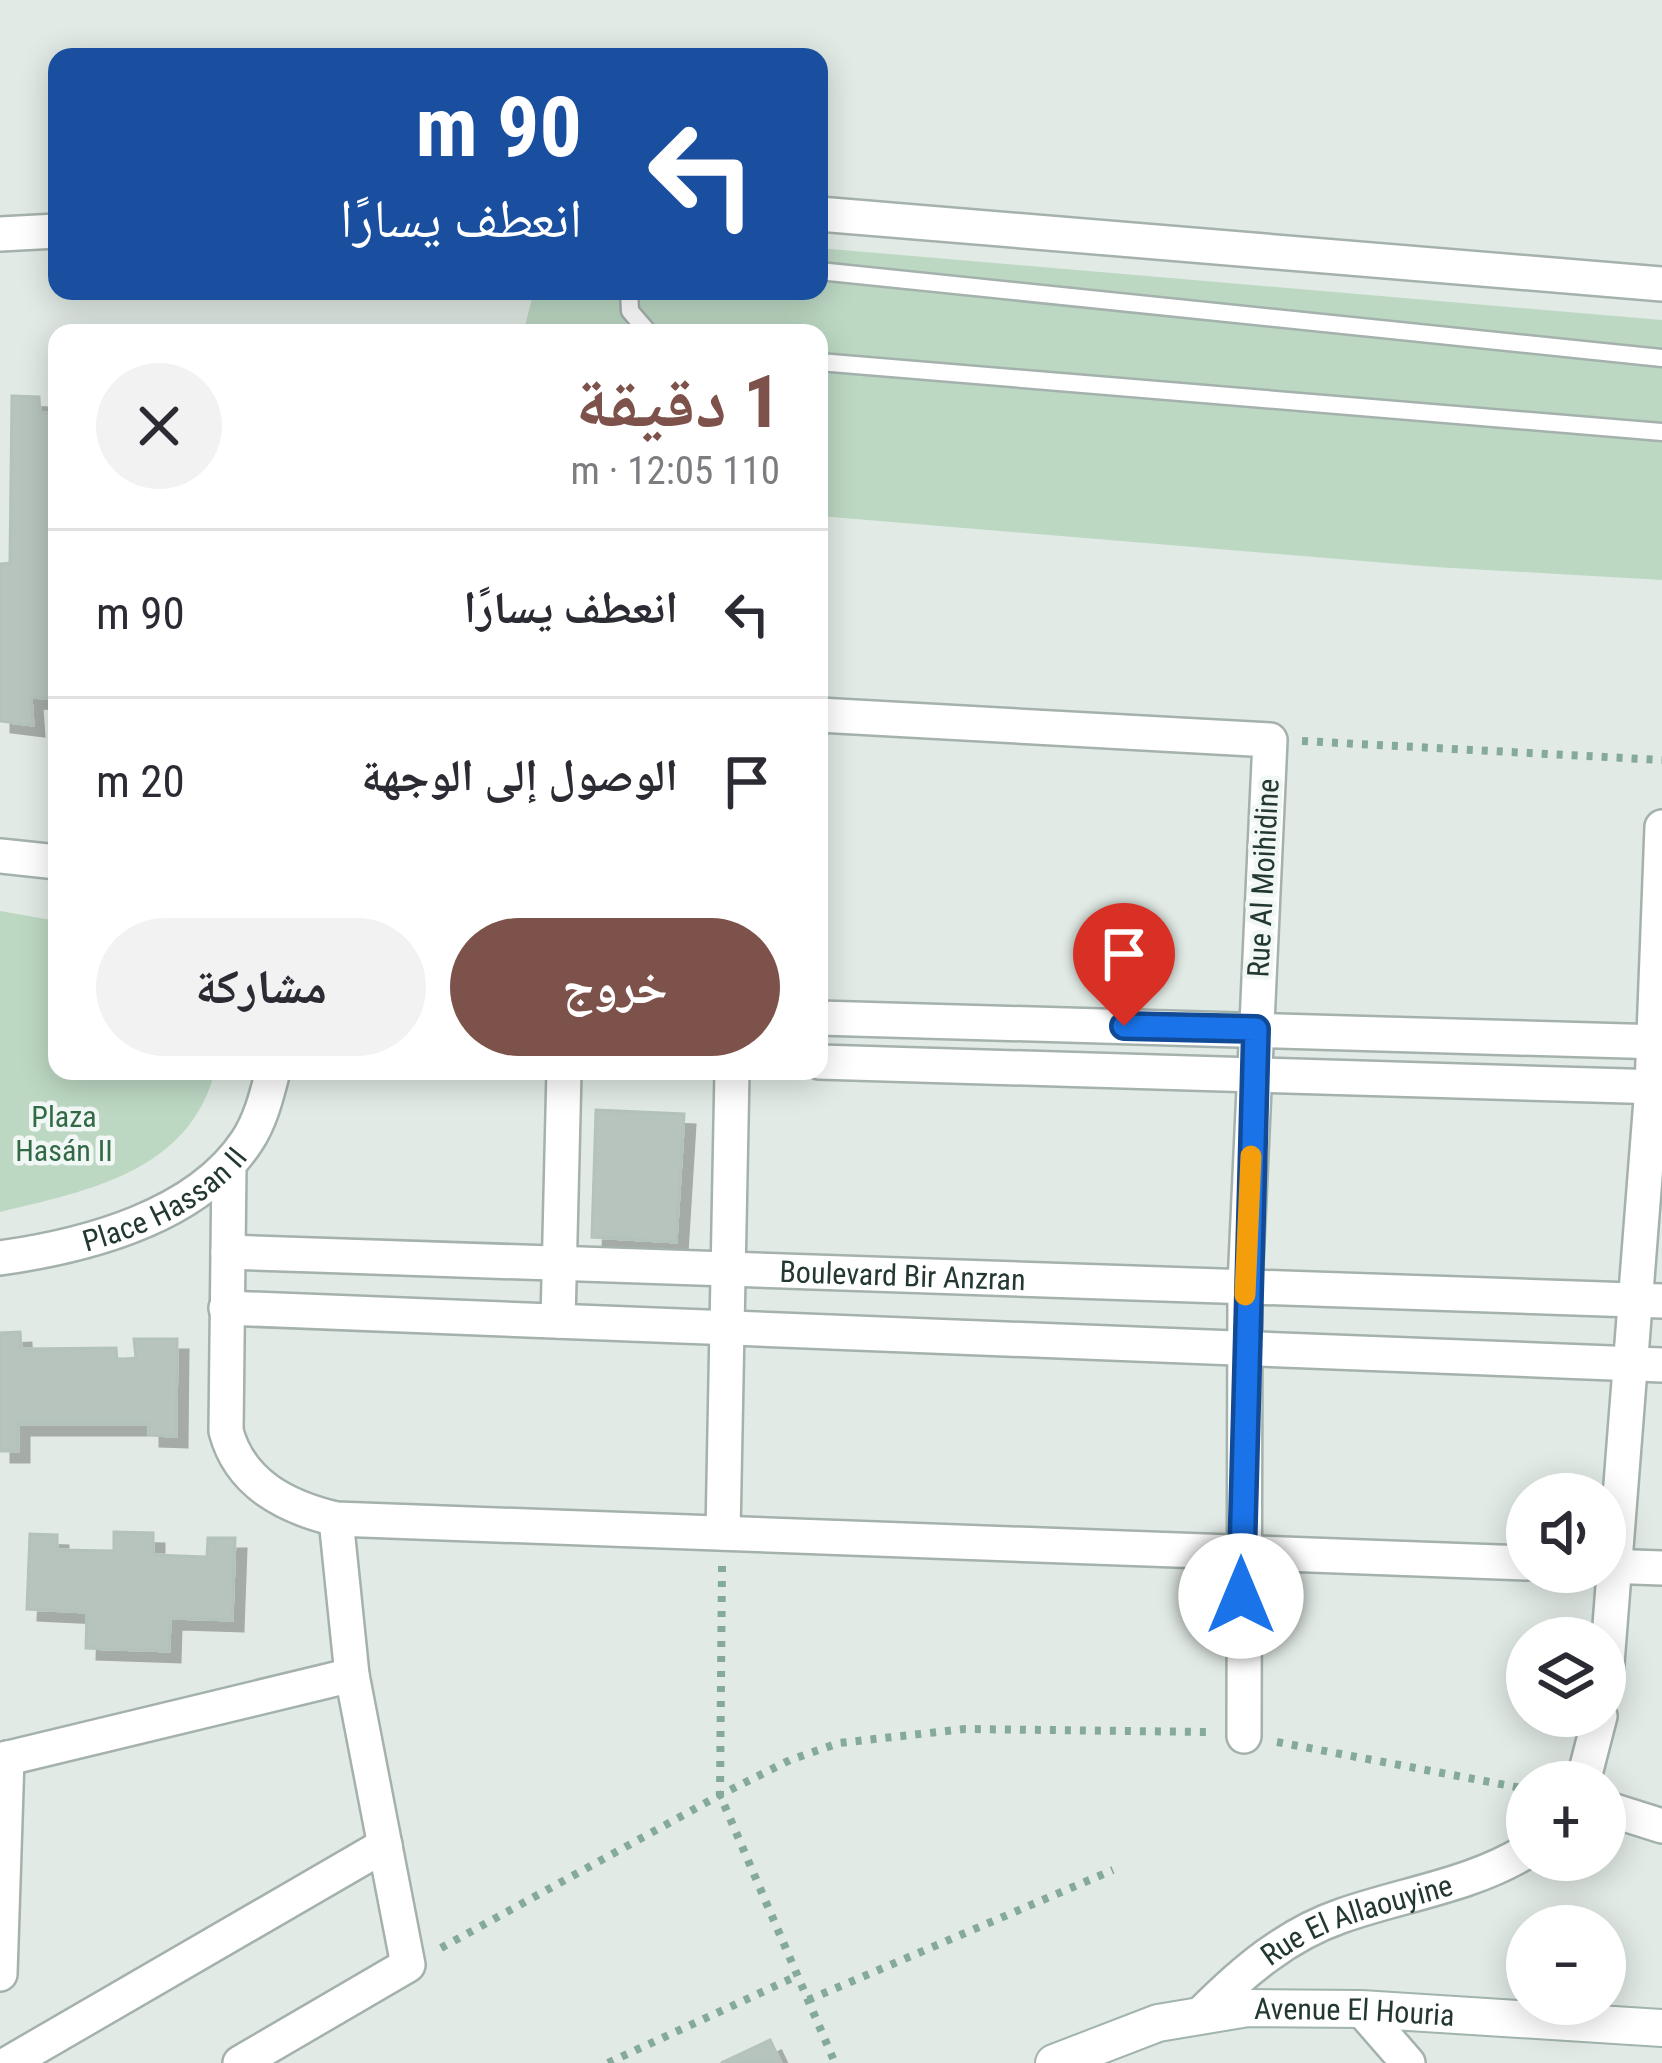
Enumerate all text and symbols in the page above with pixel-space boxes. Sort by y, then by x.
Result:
text: 90 m [415,78,582,177]
icon: left [624,96,780,252]
text: انعطف يسارًا [340,187,582,250]
text: 1 دقيقة [576,360,780,445]
button: close [96,363,222,489]
text: 110 m · 12:05 [570,448,780,494]
text: انعطف يسارًا [464,581,678,634]
icon: left [714,581,780,647]
text: 90 m [96,587,185,640]
text: الوصول إلى الوجهة [361,749,678,802]
icon: arrive [714,749,780,815]
text: 20 m [96,755,185,808]
street label: Rue Al Moihidine [1240,778,1286,978]
pin [1073,903,1175,1026]
button: مشاركة [96,918,426,1056]
button: خروج [450,918,780,1056]
icon: arrive [1091,921,1157,987]
park label: Plaza Hasán II [15,1099,113,1168]
street label: Place Hassan II [78,1140,254,1258]
street label: Boulevard Bir Anzran [779,1253,1026,1297]
map controls [1506,1473,1626,2025]
button: sound [1506,1473,1626,1593]
position arrow [1178,1533,1304,1659]
button: layers [1506,1617,1626,1737]
button: + [1506,1761,1626,1881]
street label: Rue El Allaouyine [1254,1867,1456,1972]
button: − [1506,1905,1626,2025]
street label: Avenue El Houria [1254,1991,1456,2032]

